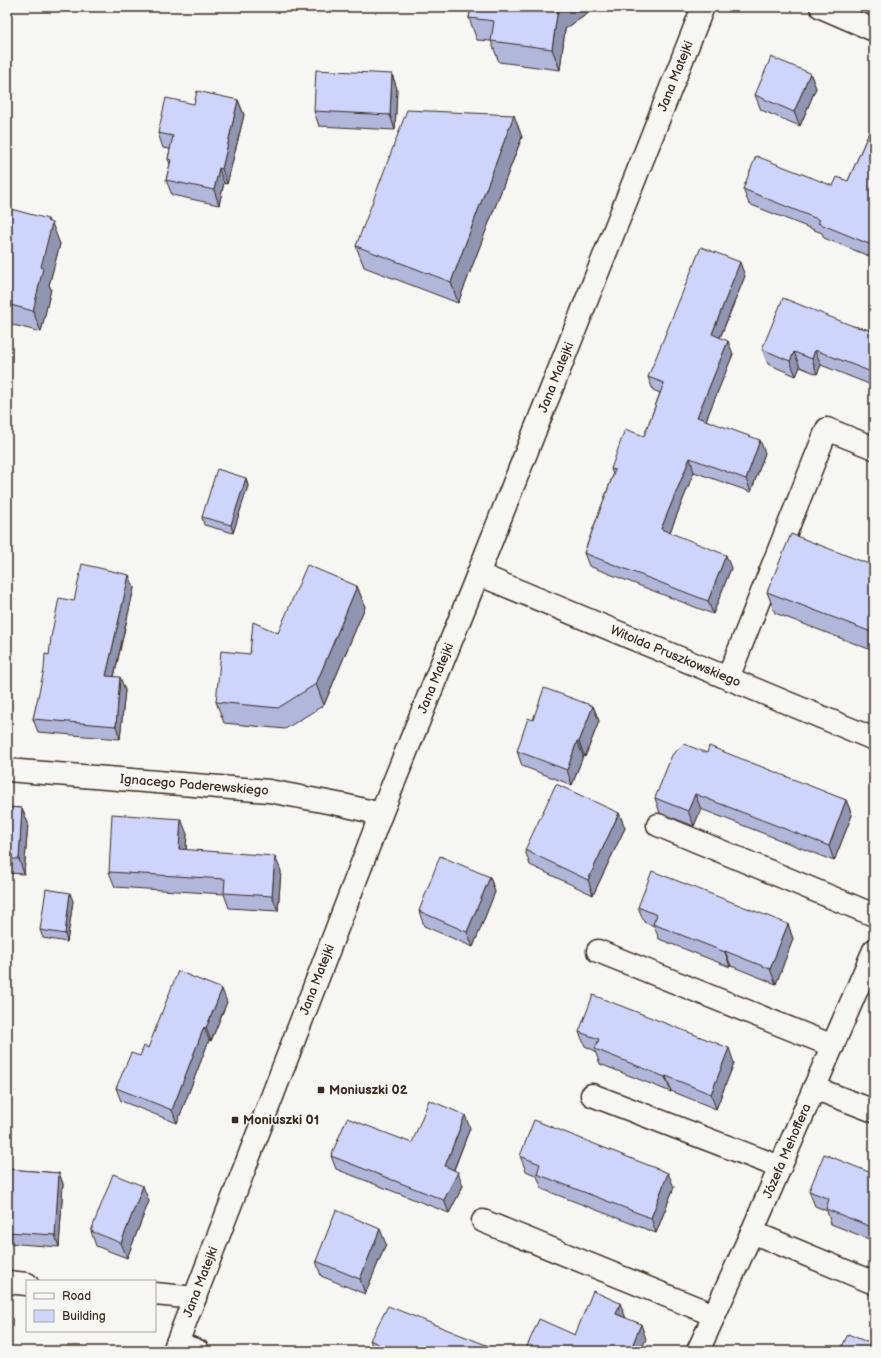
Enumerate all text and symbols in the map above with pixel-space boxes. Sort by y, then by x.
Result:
street label: Jana Matejki [654,39,697,114]
street label: Jana Matejki [535,340,577,415]
street label: Witolda Pruszkowskiego [608,622,743,691]
street label: Jana Matejki [415,641,457,716]
street label: Ignacego Paderewskiego [120,771,269,799]
street label: Jana Matejki [296,942,338,1017]
place label: Moniuszki 02 [329,1082,408,1098]
marker: Moniuszki 02 [316,1085,326,1095]
street label: Józefa Mehoffera [760,1101,815,1201]
place label: Moniuszki 01 [243,1112,319,1128]
marker: Moniuszki 01 [230,1115,240,1125]
street label: Jana Matejki [180,1244,221,1320]
legend [26,1280,156,1332]
text: Road [62,1289,91,1304]
text: Building [62,1309,106,1324]

